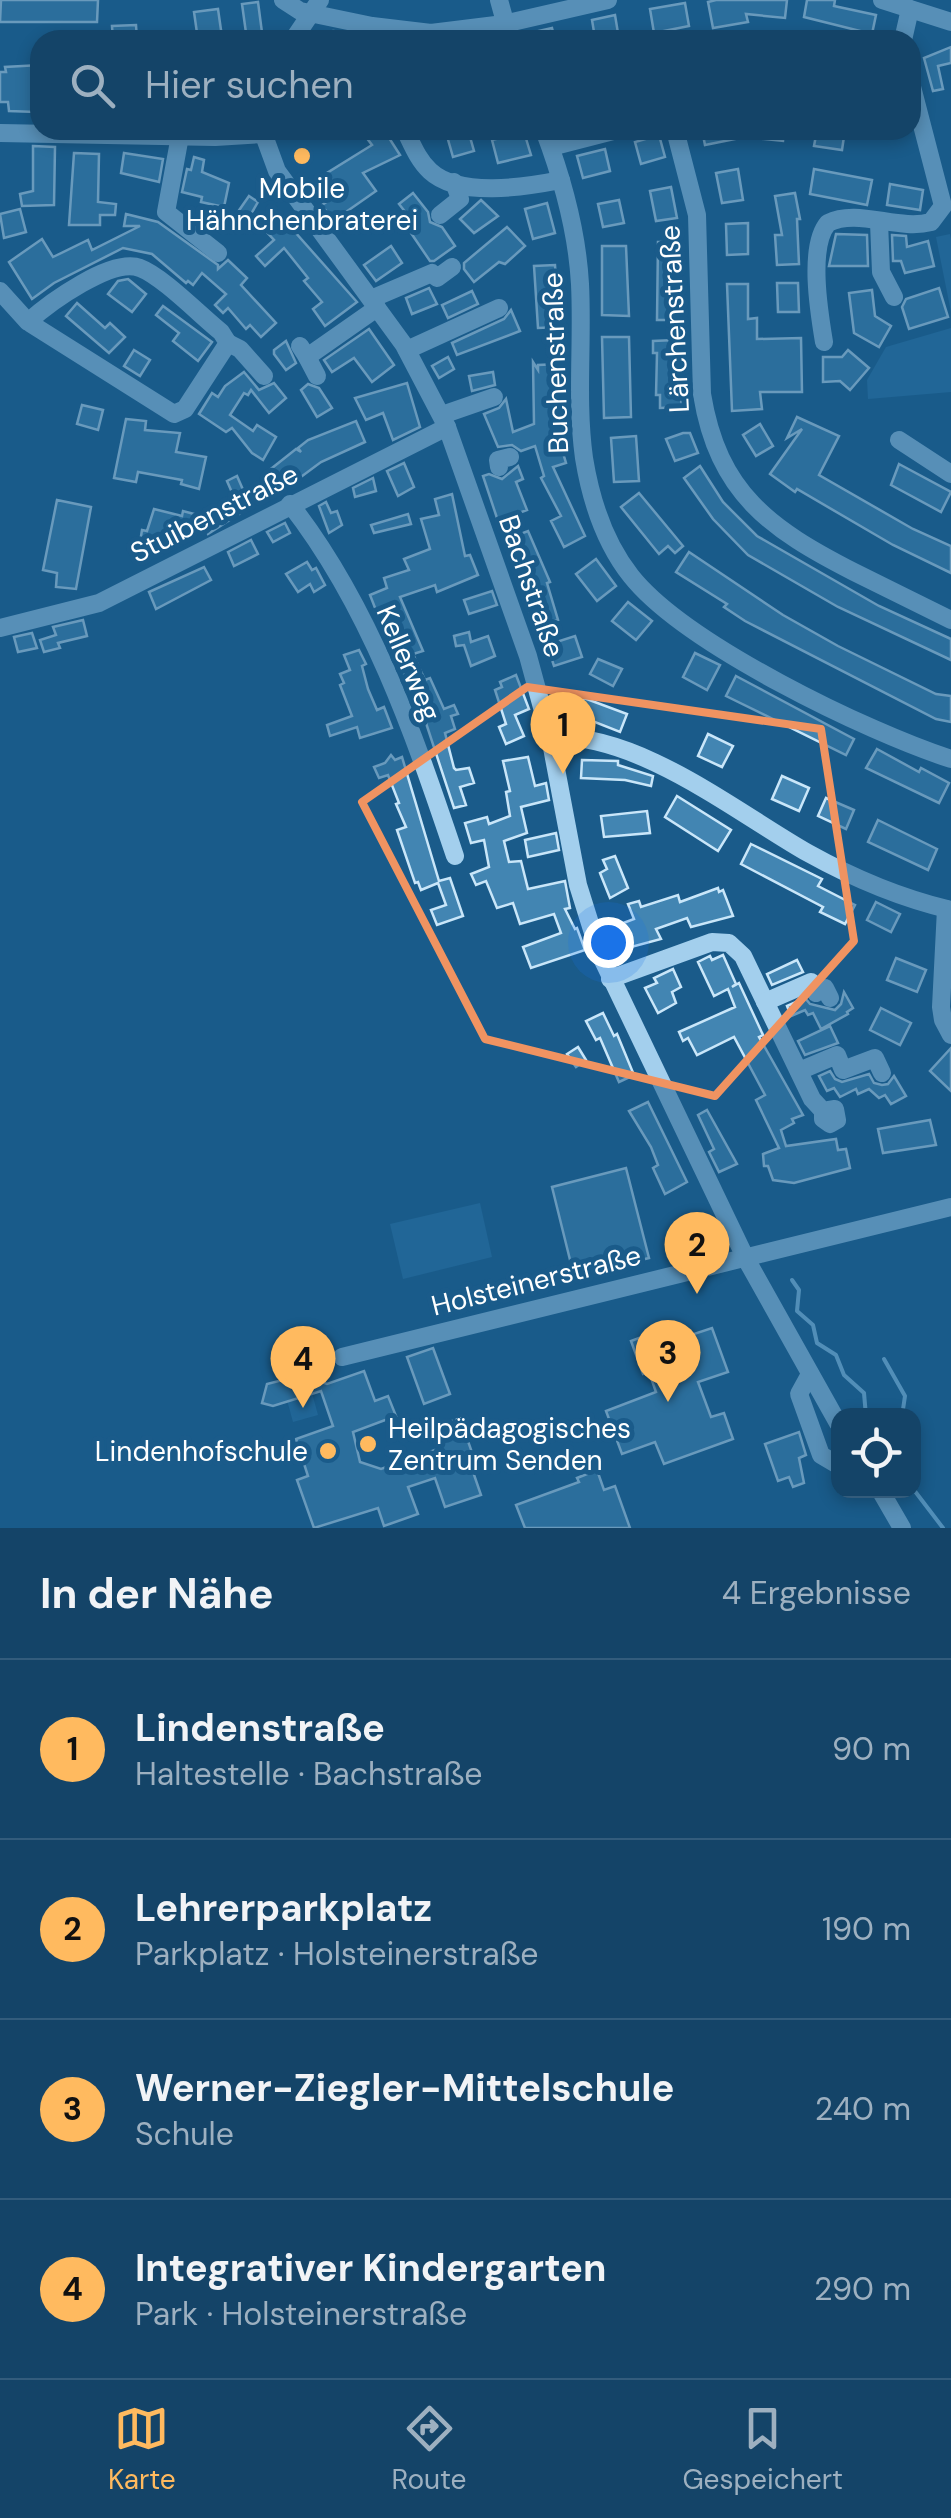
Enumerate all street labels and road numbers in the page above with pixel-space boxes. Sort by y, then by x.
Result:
street label: Lärchenstraße [651,224,698,414]
street label: Buchenstraße [534,272,577,454]
street label: Stuibenstraße [124,455,304,572]
street label: Bachstraße [490,510,573,662]
street label: Kellerweg [368,600,449,727]
street label: Holsteinerstraße [427,1237,645,1324]

